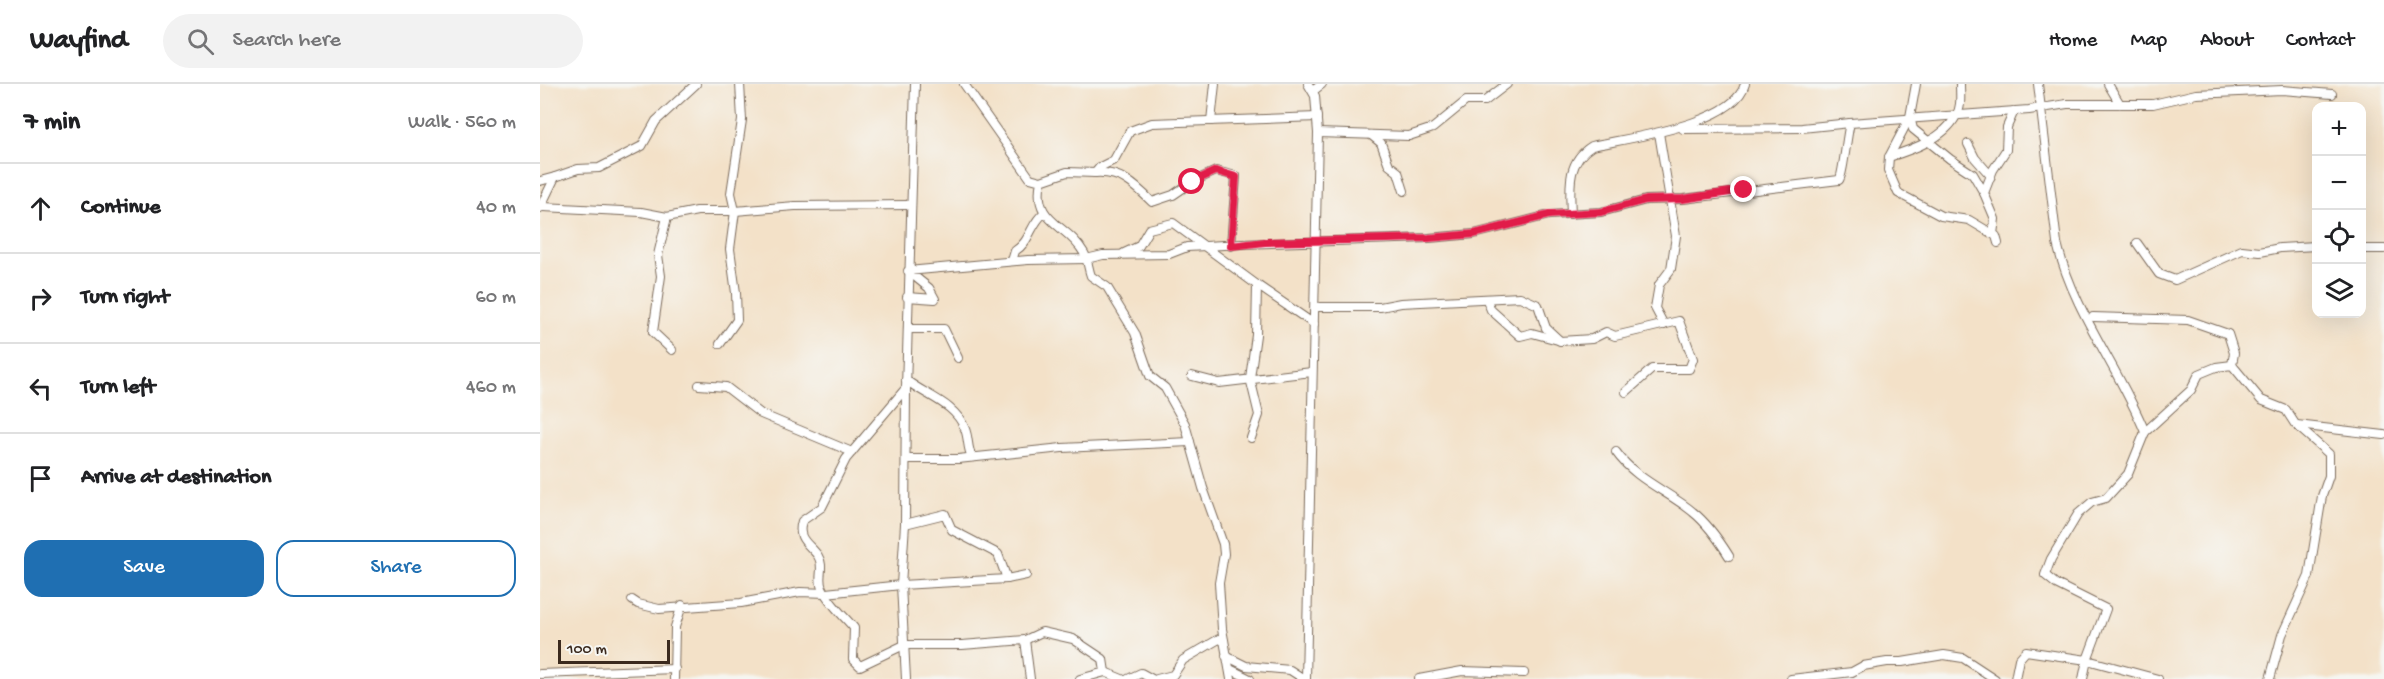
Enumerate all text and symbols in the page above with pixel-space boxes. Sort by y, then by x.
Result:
search box [163,14,583,68]
text: Wayfind [30,25,127,58]
icon: search [184,25,217,58]
text: Search here [232,28,341,54]
text: Home [2049,29,2097,54]
text: Map [2130,29,2167,54]
text: About [2200,29,2253,54]
text: Contact [2286,29,2354,54]
map controls [2312,102,2366,318]
button: + [2312,102,2366,156]
text: 7 min [24,108,80,139]
text: Walk · 560 m [408,112,516,135]
button: − [2312,156,2366,210]
route start [1178,168,1204,194]
route end [1730,176,1756,202]
icon: ahead [24,192,57,225]
text: Continue [81,195,161,221]
text: 40 m [476,197,516,220]
button: locate [2312,210,2366,264]
button: layers [2312,264,2366,318]
icon: right [24,282,57,315]
text: Turn right [81,285,169,311]
text: 60 m [476,287,516,310]
icon: left [24,372,57,405]
text: Turn left [81,375,155,401]
text: 460 m [466,377,516,400]
icon: arrive [24,462,57,495]
text: Arrive at destination [81,465,271,491]
button: Save [24,540,264,597]
button: Share [276,540,516,597]
scale bar [558,637,670,664]
text: 100 m [567,641,607,660]

